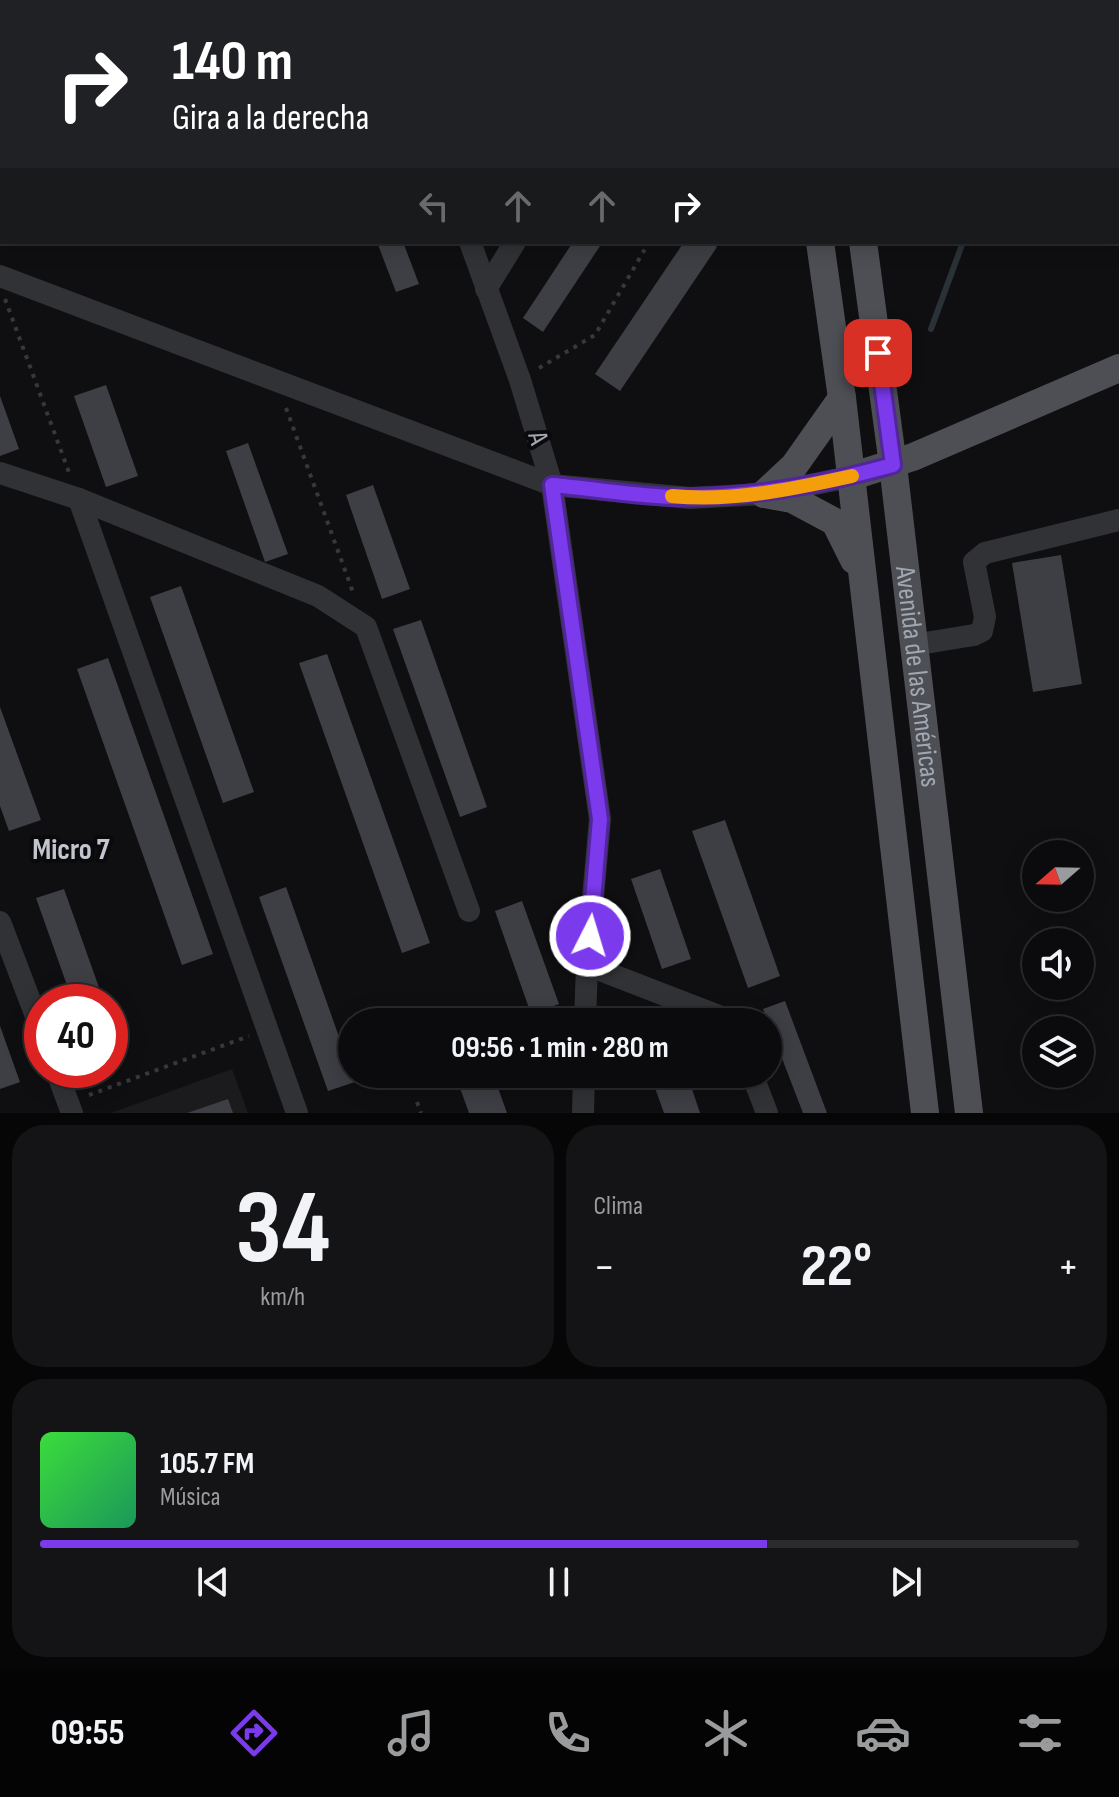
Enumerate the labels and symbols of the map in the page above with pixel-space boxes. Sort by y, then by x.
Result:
pin [844,319,912,387]
street label: A [520,426,556,450]
street label: Avenida de las Américas [888,563,947,789]
district label: Micro 7 [32,832,111,868]
north arrow [1022,840,1094,912]
position arrow [548,894,632,978]
speed limit sign: 40 [24,984,128,1088]

